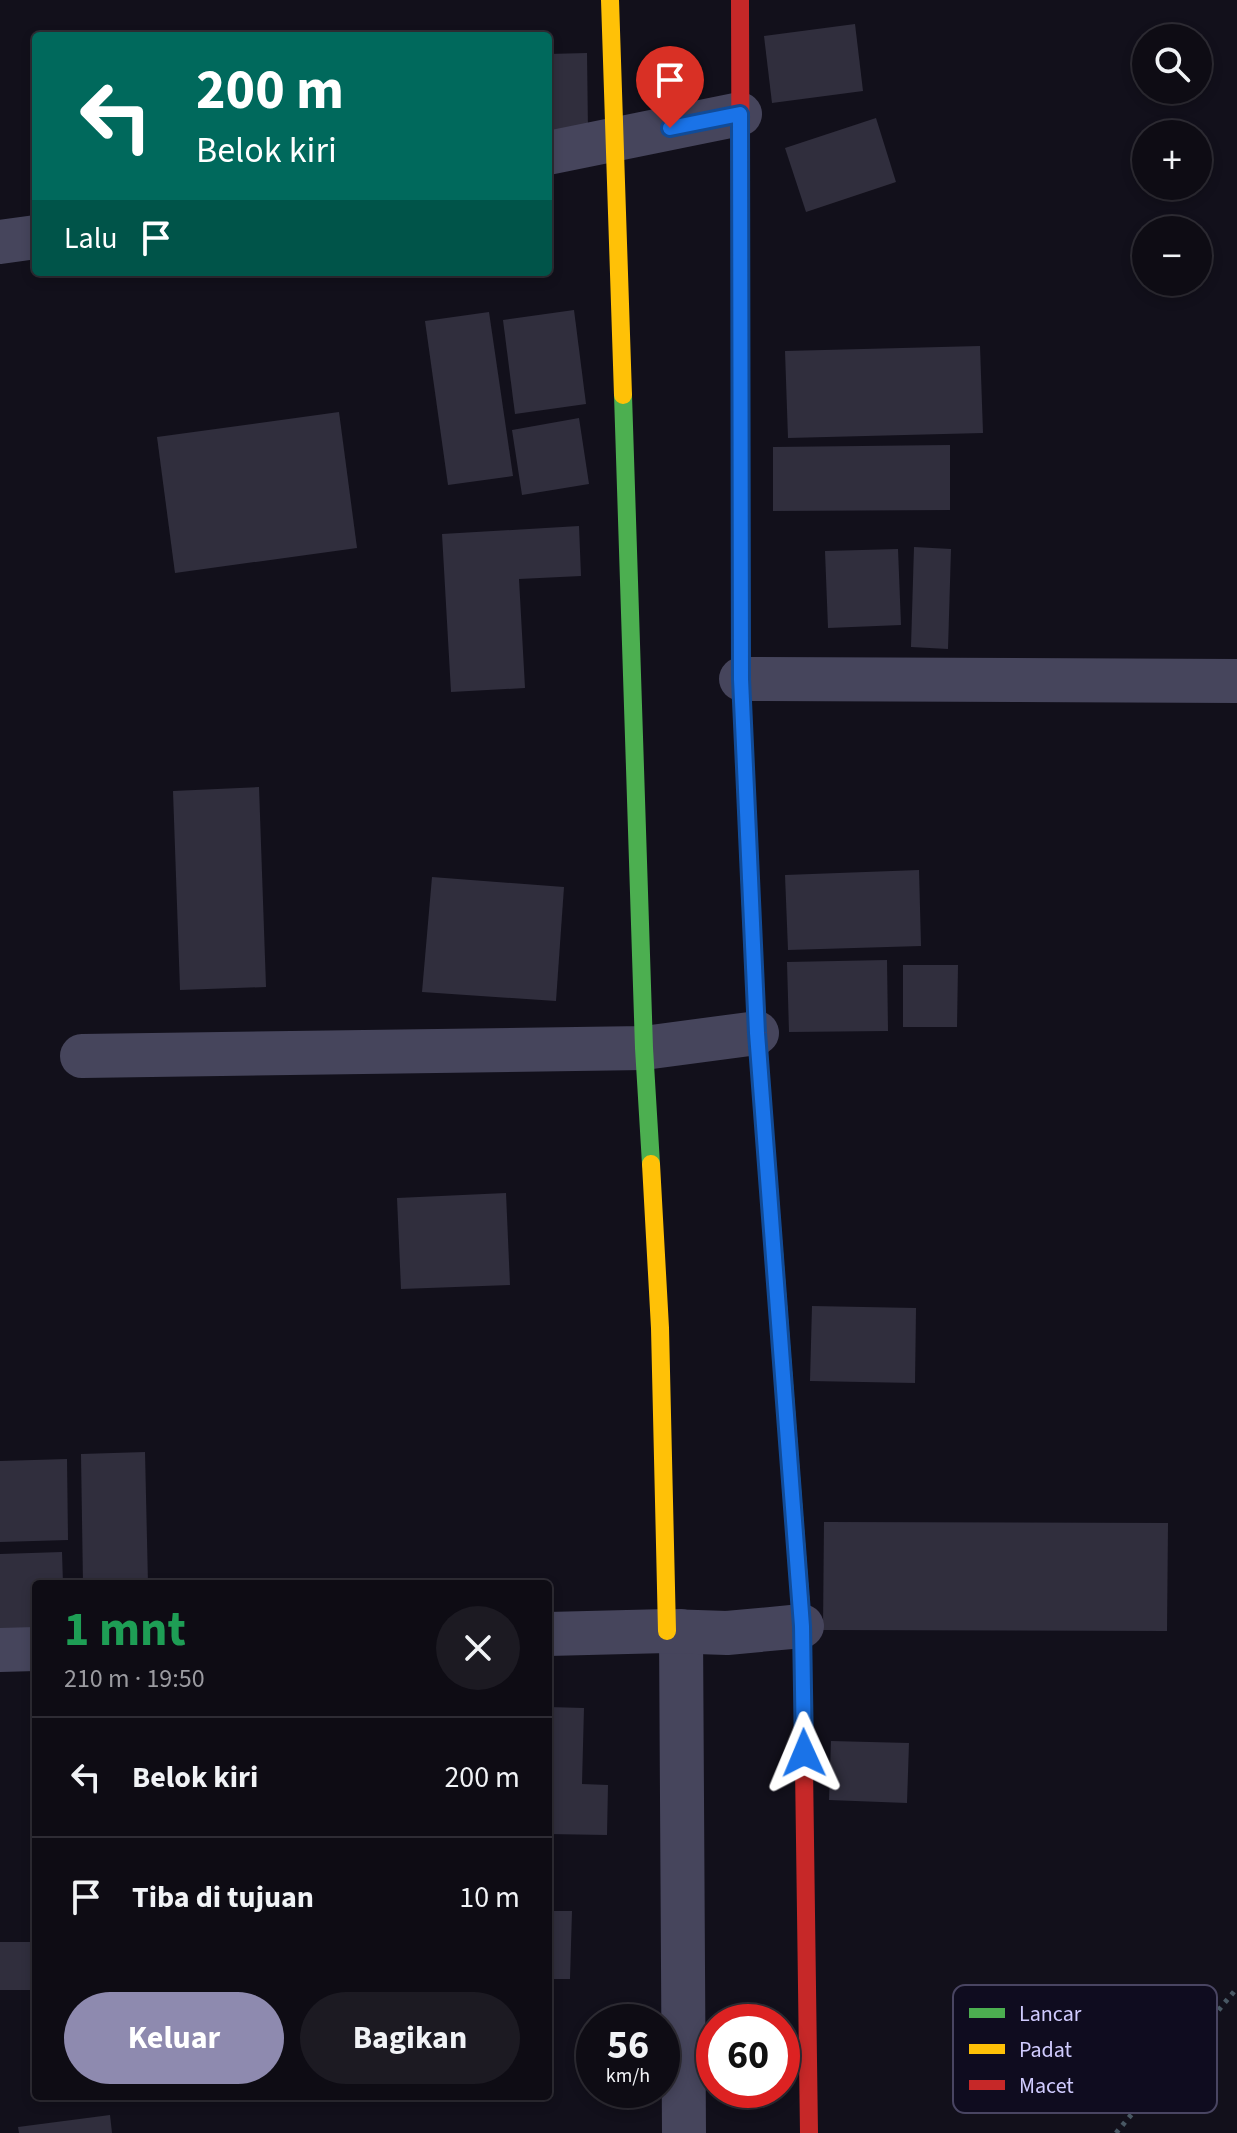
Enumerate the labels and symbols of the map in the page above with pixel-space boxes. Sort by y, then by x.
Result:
pin [636,46,704,128]
position arrow [762,1711,846,1795]
legend [953,1985,1217,2113]
text: Lancar [1019,1998,1082,2030]
speed limit sign: 60 [696,2004,800,2108]
text: Padat [1019,2034,1073,2066]
text: Macet [1019,2070,1074,2102]

